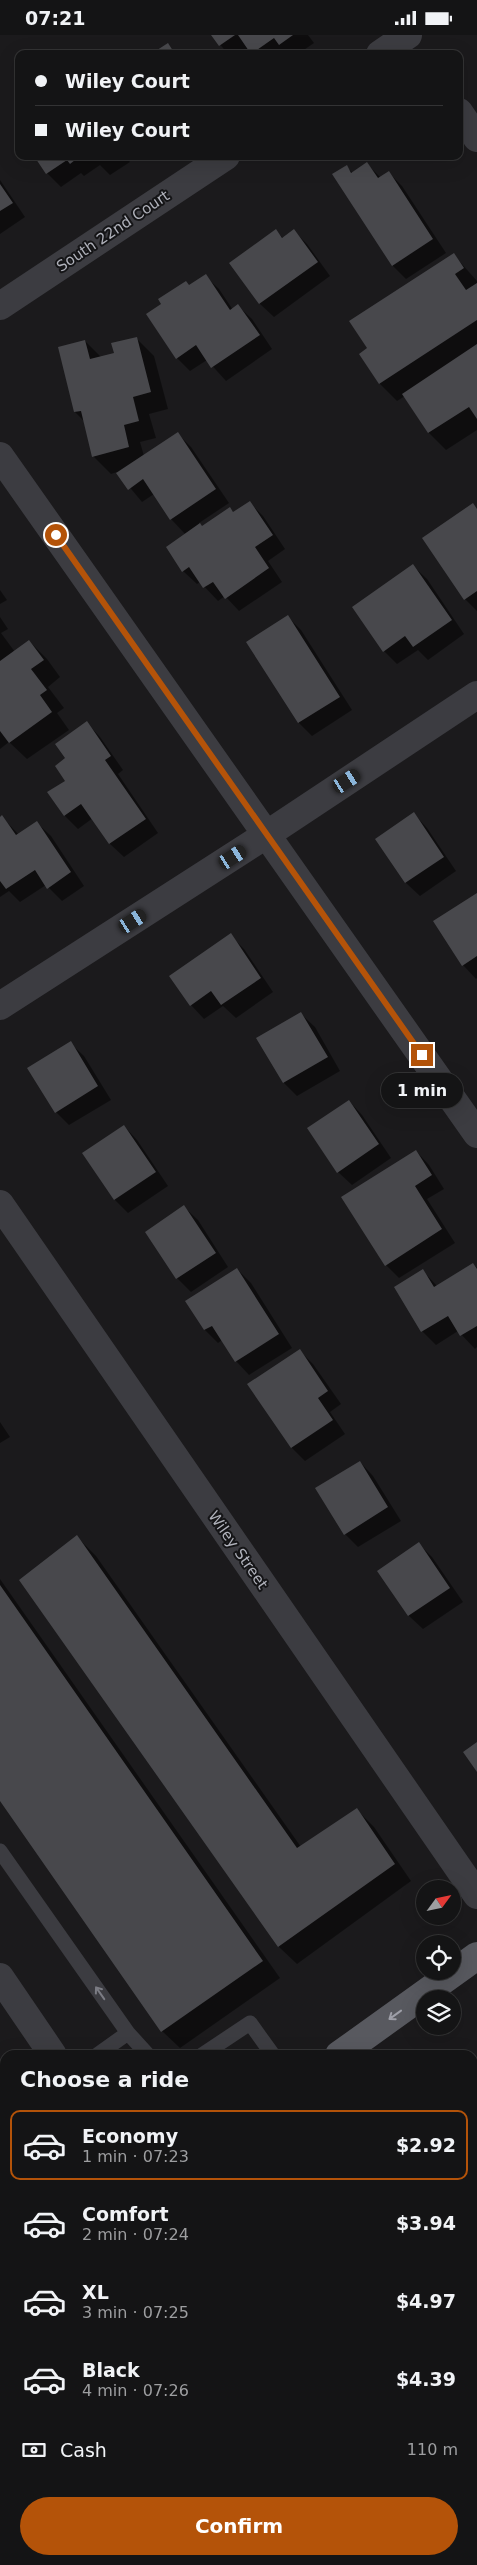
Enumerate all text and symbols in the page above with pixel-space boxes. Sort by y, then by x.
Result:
text: 07:21 [25,7,85,29]
text: Wiley Court [65,70,190,92]
text: Wiley Court [65,119,190,141]
street label: South 22nd Court [53,186,173,275]
route start [45,524,67,546]
car [330,767,363,795]
car [216,843,249,871]
car [116,907,149,935]
route end [411,1044,433,1066]
callout: 1 min [381,1073,463,1107]
text: 1 min [397,1081,447,1100]
street label: Wiley Street [204,1507,272,1593]
north arrow [416,1880,461,1925]
map controls [416,1880,461,2035]
button: locate [416,1935,461,1980]
one-way arrow [95,1987,105,2001]
button: layers [416,1990,461,2035]
one-way arrow [388,2010,402,2020]
text: Choose a ride [20,2067,189,2092]
icon: car [22,2123,67,2168]
text: Economy [82,2125,178,2147]
text: $2.92 [396,2134,456,2156]
text: 1 min · 07:23 [82,2147,189,2166]
icon: car [22,2201,67,2246]
text: Comfort [82,2203,169,2225]
text: $3.94 [396,2212,456,2234]
text: 2 min · 07:24 [82,2225,189,2244]
icon: car [22,2279,67,2324]
text: XL [82,2281,109,2303]
text: $4.97 [396,2290,456,2312]
text: 3 min · 07:25 [82,2303,189,2322]
icon: car [22,2357,67,2402]
text: Black [82,2359,140,2381]
text: $4.39 [396,2368,456,2390]
text: 4 min · 07:26 [82,2381,189,2400]
icon: cash [20,2436,48,2464]
text: Cash [60,2439,107,2461]
text: 110 m [407,2440,458,2459]
button: Confirm [20,2497,458,2555]

